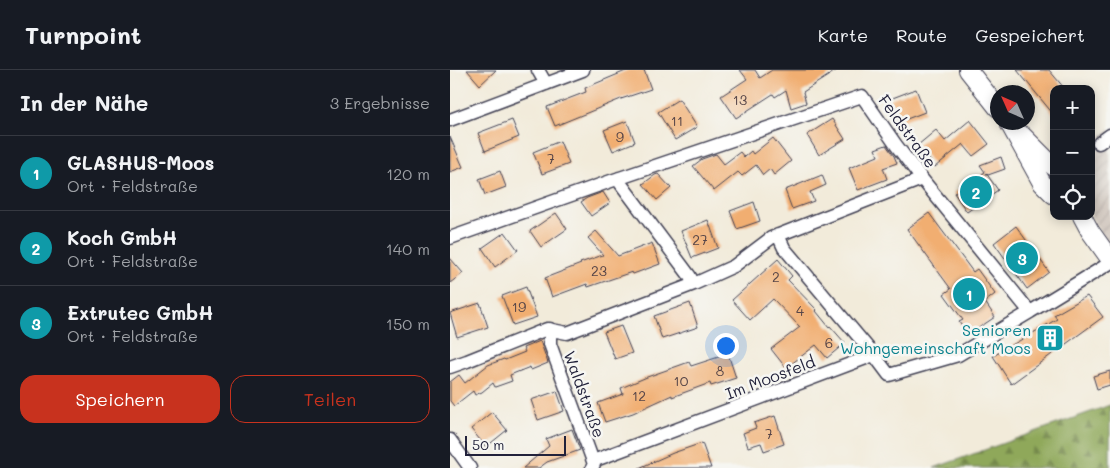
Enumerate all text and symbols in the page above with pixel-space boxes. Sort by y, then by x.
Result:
text: Turnpoint [25,19,141,50]
text: Karte [818,23,868,47]
text: Route [896,23,947,47]
text: Gespeichert [975,23,1085,47]
north arrow [990,85,1035,130]
map controls [1050,85,1095,220]
button: + [1050,85,1095,130]
text: In der Nähe [20,89,148,116]
house number: 13 [733,90,747,109]
street label: Feldstraße [874,90,942,172]
text: 3 Ergebnisse [330,92,430,113]
house number: 11 [671,111,683,130]
house number: 9 [616,127,624,146]
button: − [1050,130,1095,175]
house number: 7 [547,149,555,168]
text: GLASHUS-Moos [67,150,214,175]
text: 1 [32,163,40,184]
text: 120 m [386,163,430,184]
pin: 2 [960,173,992,211]
text: Ort · Feldstraße [67,175,198,196]
button: locate [1050,175,1095,220]
text: Koch GmbH [67,225,177,250]
house number: 27 [692,230,708,249]
text: 2 [32,238,40,259]
text: 140 m [386,238,430,259]
pin: 3 [1006,239,1038,277]
text: Ort · Feldstraße [67,250,198,271]
house number: 23 [591,261,607,280]
house number: 2 [772,267,780,286]
pin: 1 [953,275,985,313]
house number: 19 [512,297,526,316]
text: Extrutec GmbH [67,300,213,325]
house number: 4 [796,301,805,320]
text: 3 [31,313,41,334]
text: 150 m [386,313,430,334]
place label: Senioren Wohngemeinschaft Moos [840,319,1031,358]
building icon: Senioren Wohngemeinschaft Moos [1035,323,1065,353]
text: Ort · Feldstraße [67,325,198,346]
your location [713,333,739,359]
house number: 6 [825,333,833,352]
street label: Waldstraße [560,348,610,440]
street label: Im Moosfeld [722,350,818,404]
house number: 8 [716,361,724,380]
house number: 10 [674,371,689,390]
button: Speichern [20,375,220,423]
button: Teilen [230,375,430,423]
house number: 12 [632,386,646,405]
house number: 7 [765,424,773,443]
scale bar [465,433,566,456]
text: 50 m [472,435,504,454]

